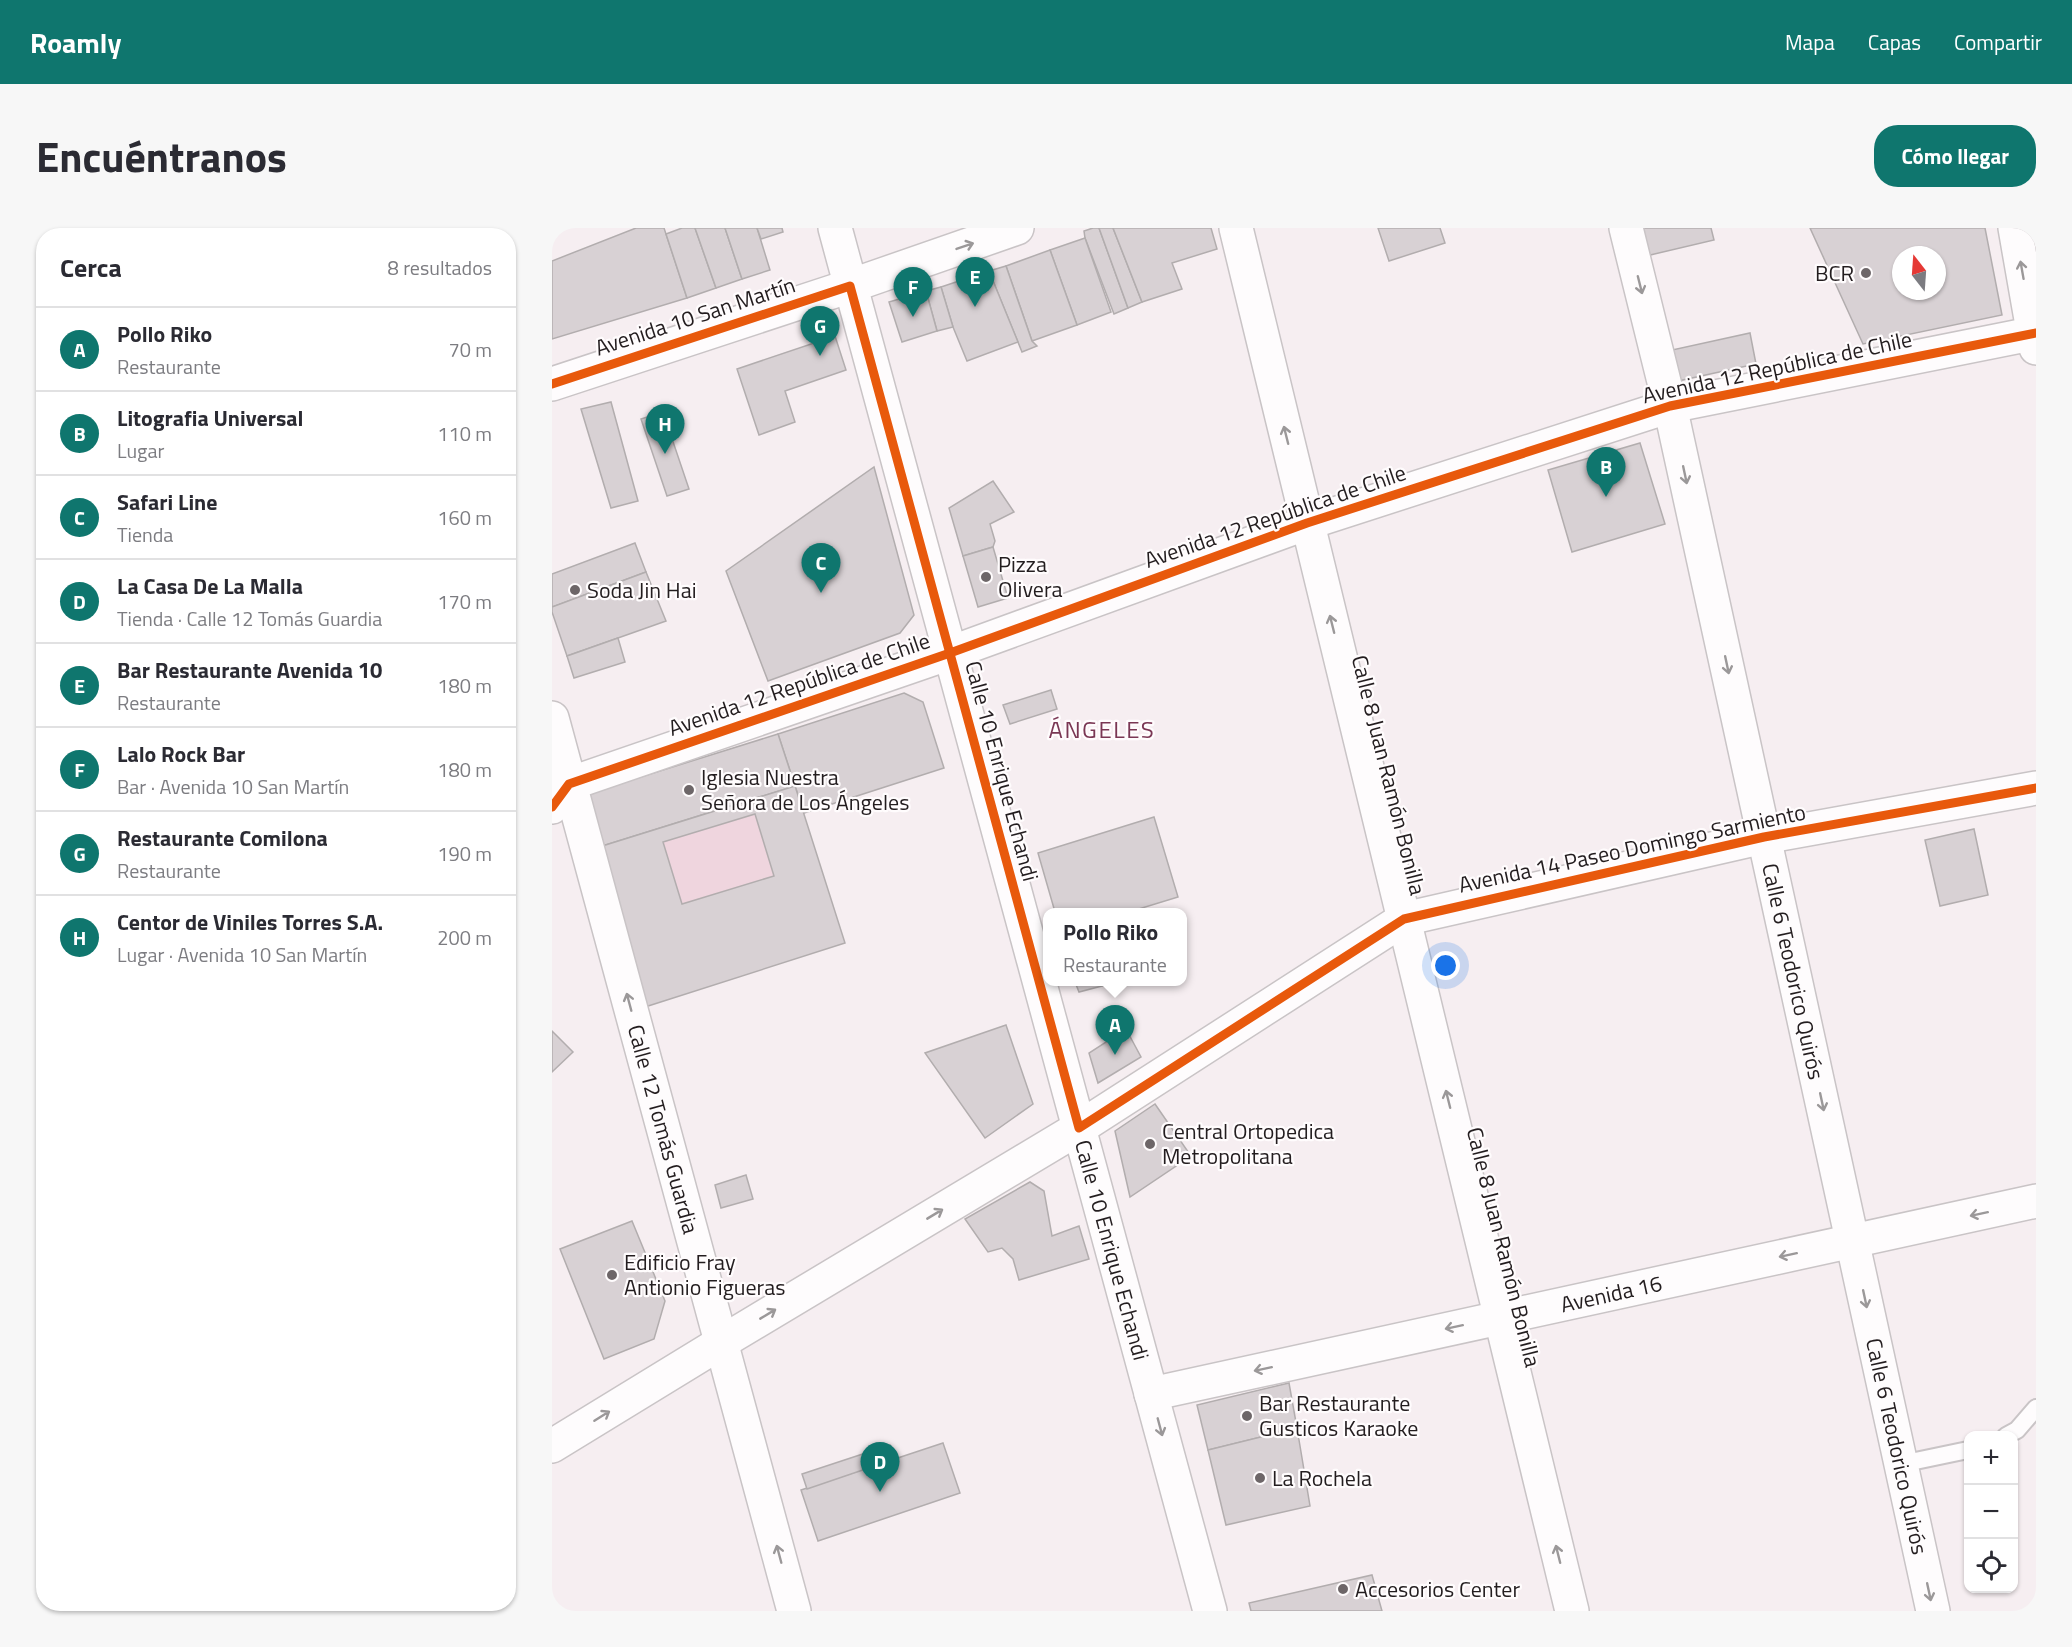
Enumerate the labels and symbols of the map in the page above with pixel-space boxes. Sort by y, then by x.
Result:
one-way arrow [955,240,974,251]
north arrow [1892,246,1946,300]
place label: BCR [1815,256,1854,290]
pin: E [956,257,994,307]
one-way arrow [2016,261,2027,280]
marker: BCR [1859,266,1873,280]
street label: Avenida 10 San Martín [590,268,800,364]
pin: F [894,268,932,317]
one-way arrow [1635,275,1647,294]
pin: G [800,306,840,356]
street label: Avenida 12 República de Chile [1639,322,1915,412]
pin: H [646,404,684,454]
one-way arrow [1280,426,1291,445]
pin: B [1586,448,1626,497]
street label: Avenida 12 República de Chile [1140,455,1410,577]
one-way arrow [1680,464,1691,484]
pin: C [802,544,840,593]
place label: Pizza Olivera [998,547,1063,606]
marker: Pizza Olivera [979,570,993,584]
place label: Soda Jin Hai [587,573,697,607]
marker: Soda Jin Hai [568,583,582,597]
one-way arrow [1326,615,1338,634]
street label: Avenida 12 República de Chile [664,623,934,745]
street label: Calle 8 Juan Ramón Bonilla [1343,651,1435,899]
one-way arrow [1721,655,1733,674]
street label: Calle 10 Enrique Echandi [956,657,1048,885]
district label: ÁNGELES [1049,711,1155,747]
place label: Iglesia Nuestra Señora de Los Ángeles [701,760,909,819]
marker: Iglesia Nuestra Señora de Los Ángeles [682,783,696,797]
street label: Avenida 14 Paseo Domingo Sarmiento [1455,795,1809,901]
street label: Calle 6 Teodorico Quirós [1753,860,1834,1083]
your location [1431,951,1460,980]
one-way arrow [622,992,634,1011]
pin: A [1096,1006,1134,1055]
street label: Calle 12 Tomás Guardia [619,1021,708,1238]
one-way arrow [1441,1090,1453,1109]
one-way arrow [1816,1092,1828,1111]
place label: Central Ortopedica Metropolitana [1162,1114,1334,1173]
street label: Calle 8 Juan Ramón Bonilla [1458,1123,1550,1371]
street label: Calle 10 Enrique Echandi [1066,1136,1158,1364]
marker: Central Ortopedica Metropolitana [1143,1137,1157,1151]
one-way arrow [926,1207,943,1219]
one-way arrow [1970,1209,1989,1220]
place label: Edificio Fray Antionio Figueras [624,1245,785,1304]
one-way arrow [1779,1250,1798,1262]
street label: Avenida 16 [1557,1266,1665,1321]
marker: Edificio Fray Antionio Figueras [605,1268,619,1282]
one-way arrow [1859,1289,1871,1308]
one-way arrow [759,1308,776,1320]
one-way arrow [1445,1322,1464,1333]
street label: Calle 6 Teodorico Quirós [1857,1335,1937,1558]
one-way arrow [1254,1364,1274,1375]
place label: Bar Restaurante Gusticos Karaoke [1259,1386,1418,1445]
one-way arrow [593,1409,610,1421]
marker: Bar Restaurante Gusticos Karaoke [1240,1409,1254,1423]
one-way arrow [1155,1417,1166,1436]
pin: D [860,1442,900,1492]
place label: La Rochela [1272,1461,1372,1495]
marker: La Rochela [1253,1471,1267,1485]
one-way arrow [773,1545,784,1564]
one-way arrow [1552,1545,1564,1564]
place label: Accesorios Center [1355,1572,1520,1606]
marker: Accesorios Center [1336,1582,1350,1596]
one-way arrow [1924,1582,1935,1601]

